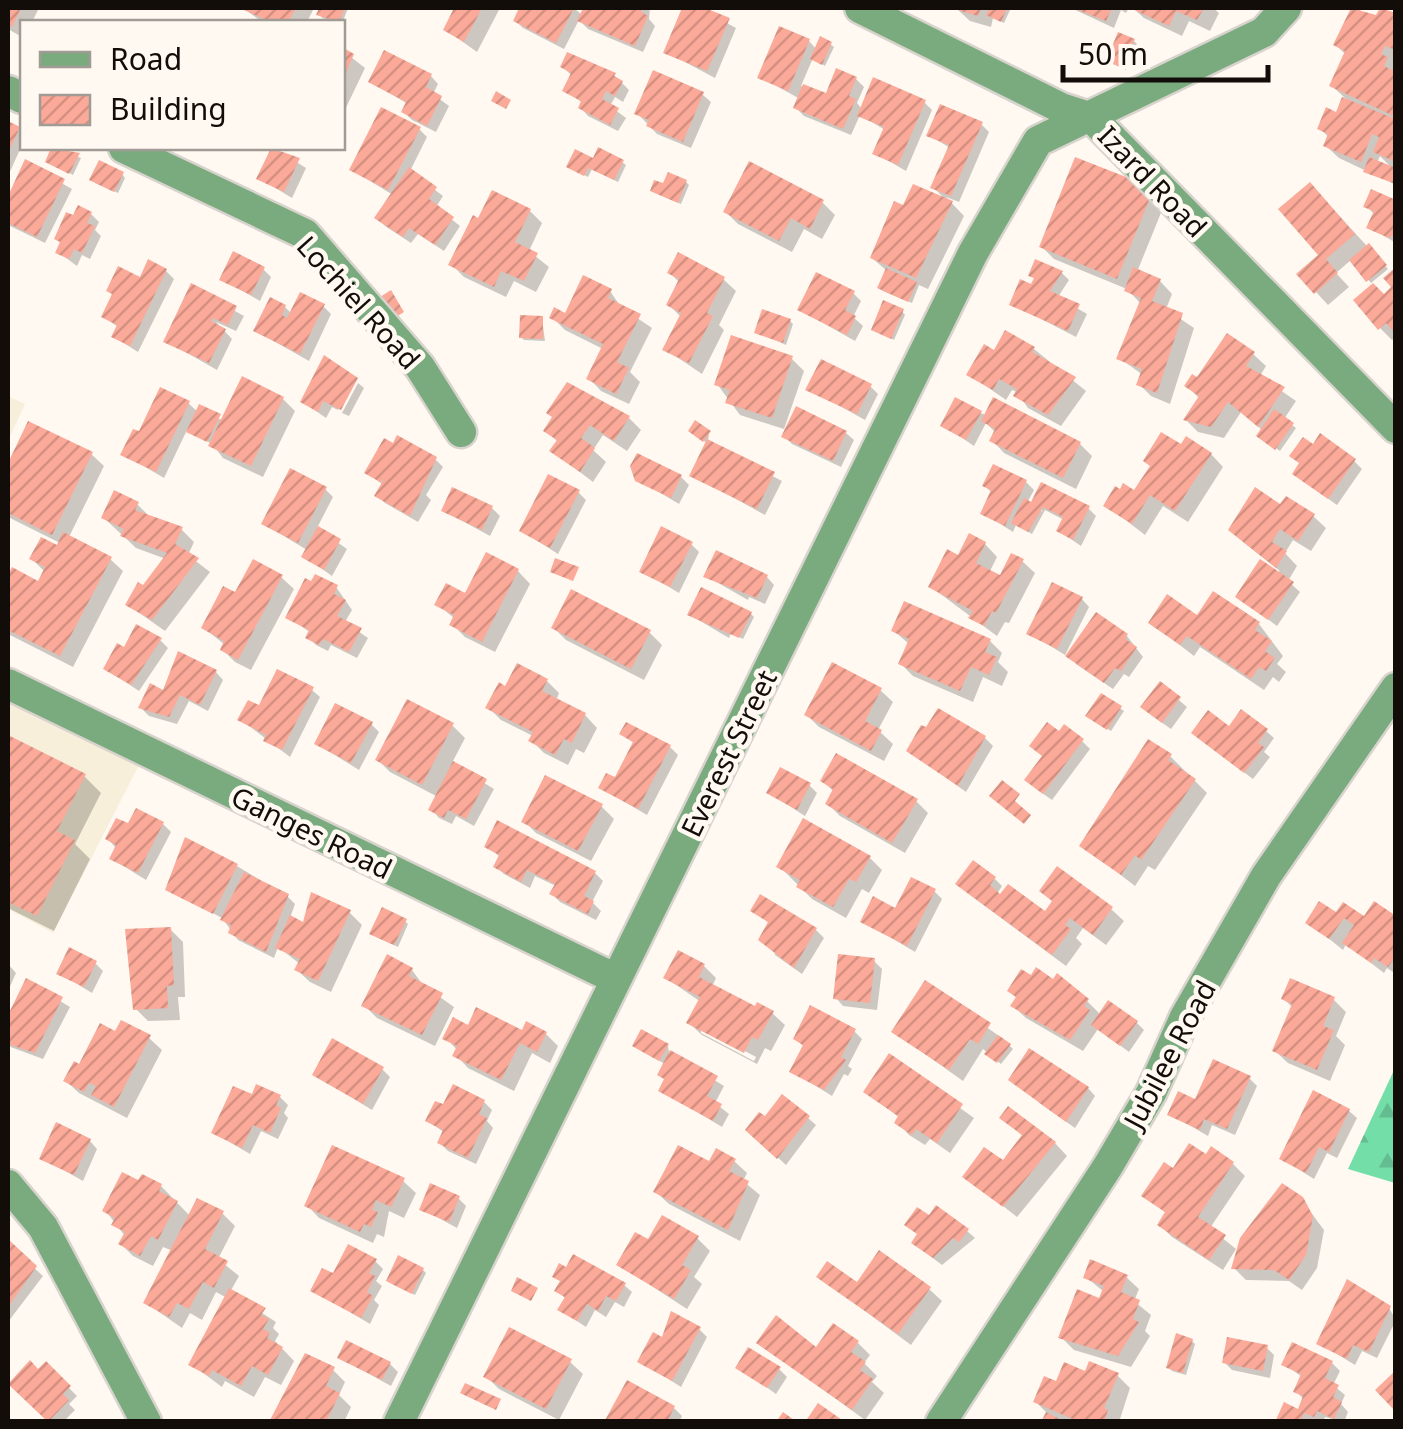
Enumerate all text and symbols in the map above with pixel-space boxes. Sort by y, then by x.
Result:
legend [20,20,345,150]
scale bar [1063,20,1268,82]
text: 50 m [1078,33,1148,74]
text: Road [110,38,182,79]
text: Building [110,88,227,129]
street label: Izard Road [1090,117,1216,245]
street label: Lochiel Road [289,227,429,377]
street label: Everest Street [671,663,785,843]
street label: Ganges Road [225,777,399,887]
street label: Jubilee Road [1113,973,1224,1137]

